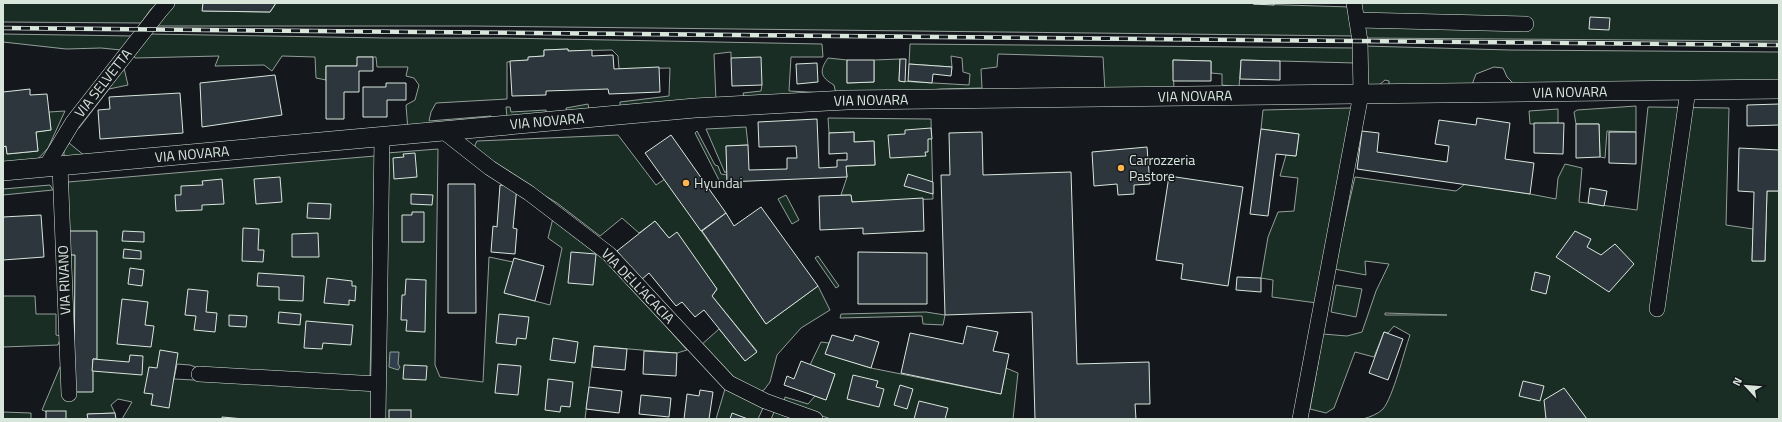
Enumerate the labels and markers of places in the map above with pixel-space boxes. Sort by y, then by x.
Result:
place label: Carrozzeria Pastore [1129,149,1195,186]
marker: Carrozzeria Pastore [1116,163,1126,173]
place label: Hyundai [694,172,743,193]
marker: Hyundai [681,178,691,188]

